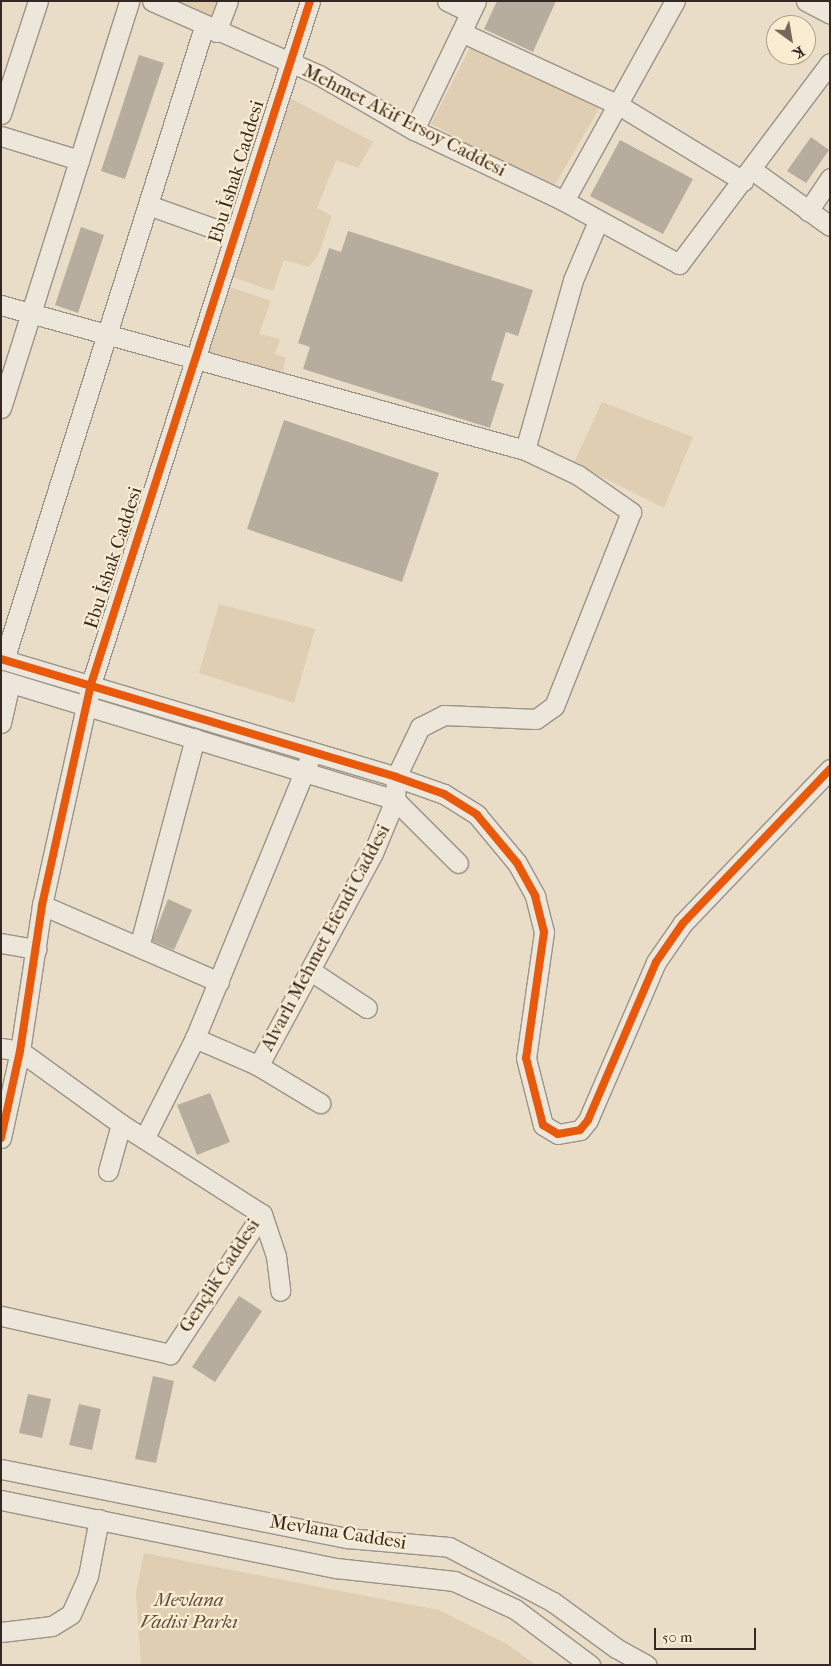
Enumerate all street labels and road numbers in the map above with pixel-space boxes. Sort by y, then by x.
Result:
street label: Mehmet Akif Ersoy Caddesi [298,60,510,182]
street label: Ebu İshak Caddesi [204,98,270,246]
street label: Ebu İshak Caddesi [80,484,148,632]
street label: Alvarlı Mehmet Efendi Caddesi [256,821,396,1055]
street label: Gençlik Caddesi [175,1215,265,1337]
street label: Mevlana Caddesi [268,1511,408,1555]

